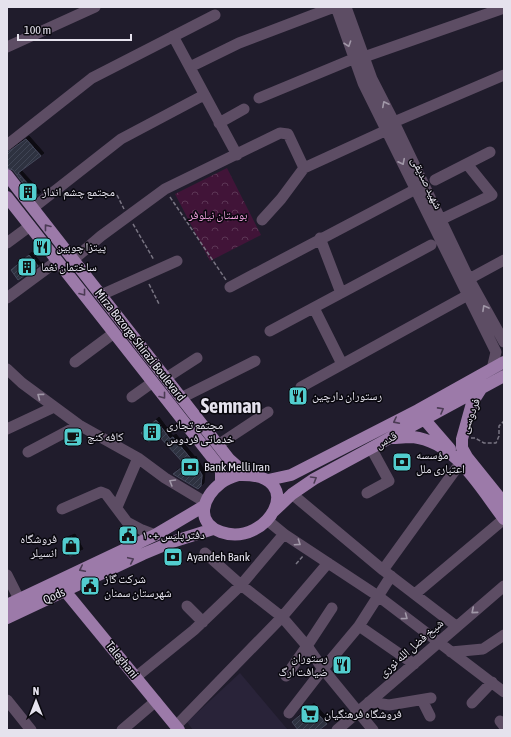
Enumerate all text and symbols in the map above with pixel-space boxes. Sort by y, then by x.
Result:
scale bar [18,16,131,42]
text: 100 m [24,23,51,37]
one-way arrow [343,40,352,47]
one-way arrow [382,100,389,108]
street label: شهید صدیقی [408,155,446,212]
one-way arrow [398,158,405,165]
building icon: مجتمع چشم انداز [17,181,39,203]
place label: مجتمع چشم انداز [41,185,115,200]
park label: بوستان نیلوفر [188,208,247,222]
one-way arrow [45,224,52,231]
restaurant icon: پیتزا چوبین [31,236,53,258]
place label: پیتزا چوبین [56,240,106,254]
building icon: ساختمان نغما [16,256,38,278]
place label: ساختمان نغما [41,260,97,274]
street label: Mirza Bozorge Shirazi Boulevard [92,286,188,404]
one-way arrow [78,289,85,296]
one-way arrow [482,305,489,312]
restaurant icon: رستوران دارچین [287,385,309,407]
place label: رستوران دارچین [312,389,382,403]
one-way arrow [159,391,166,398]
one-way arrow [37,394,44,401]
district label: Semnan [201,394,261,417]
street label: فردوسی [457,396,483,436]
one-way arrow [436,407,444,415]
one-way arrow [393,416,400,424]
place label: مجتمع تجاری خدماتی فردوس [166,418,235,446]
building icon: مجتمع تجاری خدماتی فردوس [141,421,163,443]
cafe icon: کافه کنج [62,426,84,448]
street label: قدس [373,428,399,452]
place label: کافه کنج [87,430,124,444]
place label: مؤسسه اعتباری ملل [416,448,465,476]
bank icon: مؤسسه اعتباری ملل [391,451,413,473]
bank icon: Bank Melli Iran [179,456,201,478]
place label: Bank Melli Iran [204,460,270,474]
one-way arrow [310,477,317,484]
one-way arrow [169,480,176,487]
public building icon: دفتر پلیس +۱۰ [117,524,139,546]
place label: دفتر پلیس +۱۰ [142,528,205,542]
place label: فروشگاه انسیلر [20,532,57,560]
shop icon: فروشگاه انسیلر [60,535,82,557]
one-way arrow [294,539,301,546]
bank icon: Ayandeh Bank [162,546,184,568]
place label: Ayandeh Bank [187,550,251,564]
one-way arrow [127,557,134,565]
one-way arrow [79,564,86,572]
place label: شرکت گاز شهرستان سمنان [103,572,172,600]
public building icon: شرکت گاز شهرستان سمنان [79,575,101,597]
street label: Qods [41,585,67,607]
one-way arrow [471,607,479,614]
one-way arrow [401,612,408,619]
street label: شیخ فضل الله نوری [376,616,446,680]
street label: Taleghani [103,639,141,681]
place label: رستوران ضیافت ارگ [279,651,328,679]
restaurant icon: رستوران ضیافت ارگ [331,654,353,676]
north arrow [16,681,56,721]
text: N [33,685,39,697]
supermarket icon: فروشگاه فرهنگیان [299,703,321,725]
place label: فروشگاه فرهنگیان [324,707,402,721]

